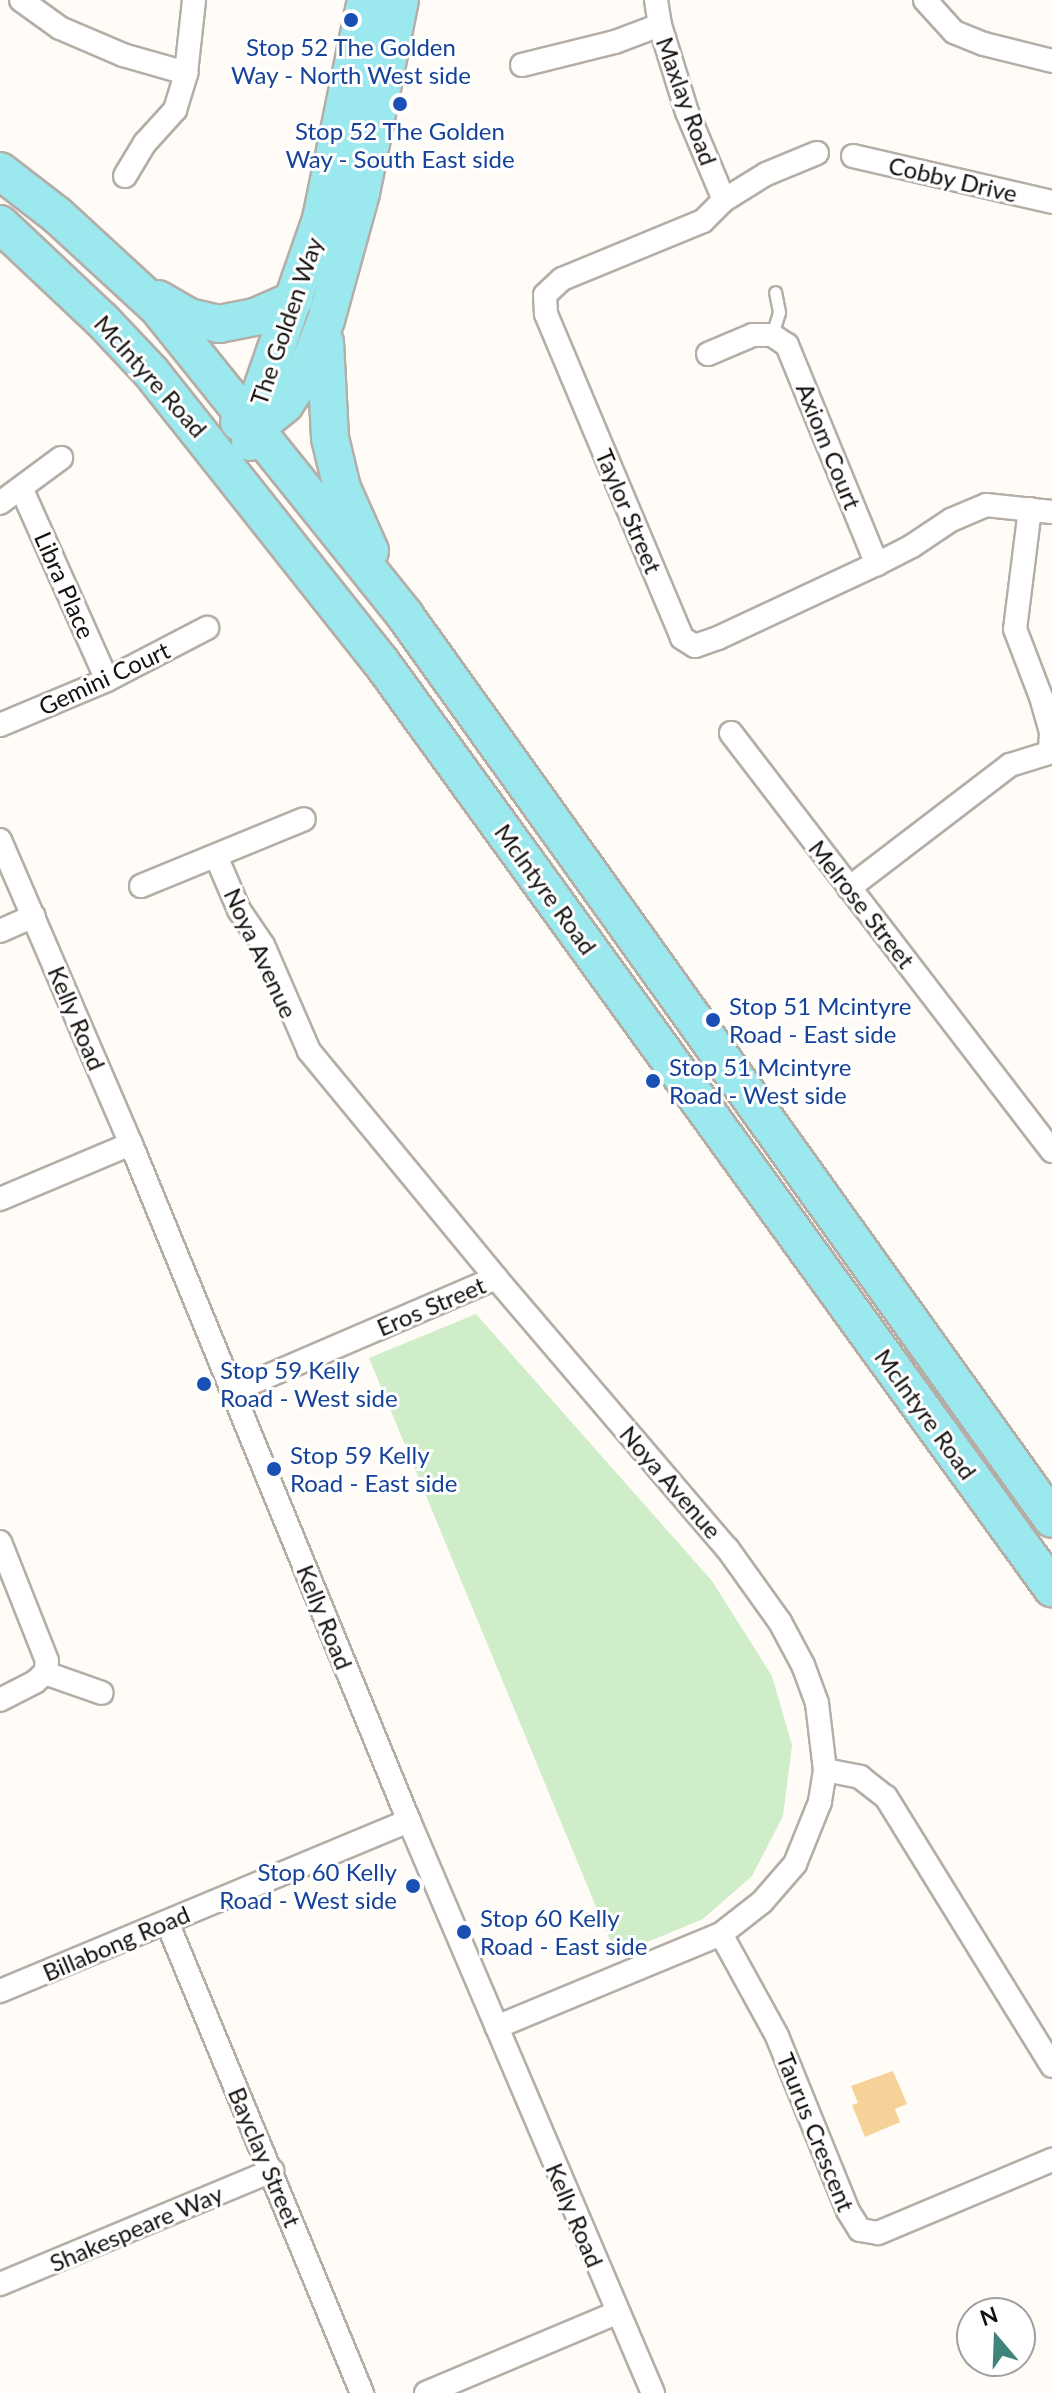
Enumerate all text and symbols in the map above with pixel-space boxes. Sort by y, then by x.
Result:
marker: Stop 52 The Golden Way - North West side [342,11,360,29]
place label: Stop 52 The Golden Way - North West side [231,33,471,89]
street label: Maxlay Road [650,33,724,169]
marker: Stop 52 The Golden Way - South East side [391,95,409,113]
place label: Stop 52 The Golden Way - South East side [285,117,515,173]
street label: Cobby Drive [886,150,1020,208]
street label: The Golden Way [244,233,328,409]
street label: McIntyre Road [89,309,213,443]
street label: Axiom Court [791,379,867,513]
street label: Taylor Street [590,444,668,578]
street label: Libra Place [29,527,101,643]
street label: Gemini Court [34,635,174,721]
street label: McIntyre Road [489,818,603,960]
street label: Melrose Street [803,834,921,974]
street label: Noya Avenue [218,883,304,1023]
street label: Kelly Road [42,961,112,1075]
place label: Stop 51 Mcintyre Road - East side [729,992,911,1048]
marker: Stop 51 Mcintyre Road - East side [704,1011,722,1029]
place label: Stop 51 Mcintyre Road - West side [669,1053,851,1109]
marker: Stop 51 Mcintyre Road - West side [644,1072,662,1090]
street label: Eros Street [372,1270,490,1342]
street label: McIntyre Road [869,1343,983,1485]
place label: Stop 59 Kelly Road - West side [220,1356,398,1412]
marker: Stop 59 Kelly Road - West side [195,1375,213,1393]
street label: Noya Avenue [614,1419,728,1545]
place label: Stop 59 Kelly Road - East side [290,1441,457,1497]
marker: Stop 59 Kelly Road - East side [265,1460,283,1478]
street label: Kelly Road [291,1560,359,1674]
place label: Stop 60 Kelly Road - West side [219,1858,397,1914]
marker: Stop 60 Kelly Road - West side [404,1877,422,1895]
street label: Billabong Road [38,1899,194,1987]
place label: Stop 60 Kelly Road - East side [480,1904,647,1960]
marker: Stop 60 Kelly Road - East side [455,1923,473,1941]
street label: Taurus Crescent [771,2049,861,2215]
street label: Bayclay Street [223,2083,307,2231]
street label: Kelly Road [540,2158,610,2272]
street label: Shakespeare Way [45,2179,227,2277]
north arrow [956,2297,1036,2377]
text: N [976,2300,1001,2331]

